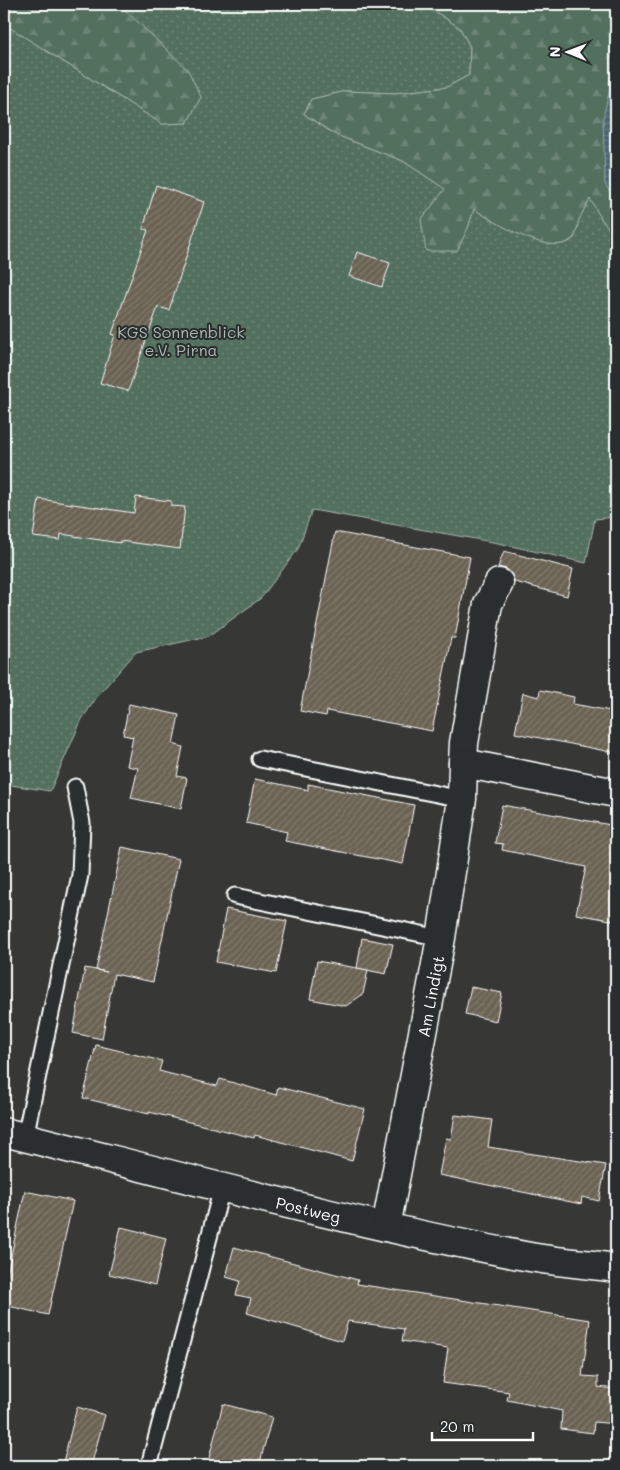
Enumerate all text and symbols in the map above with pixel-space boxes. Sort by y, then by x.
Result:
north arrow [542,28,592,78]
text: N [545,46,564,57]
park label: KGS Sonnenblick e.V. Pirna [117,321,245,360]
street label: Am Lindigt [412,954,448,1039]
street label: Postweg [274,1191,343,1227]
scale bar [432,1410,534,1442]
text: 20 m [440,1416,474,1436]

